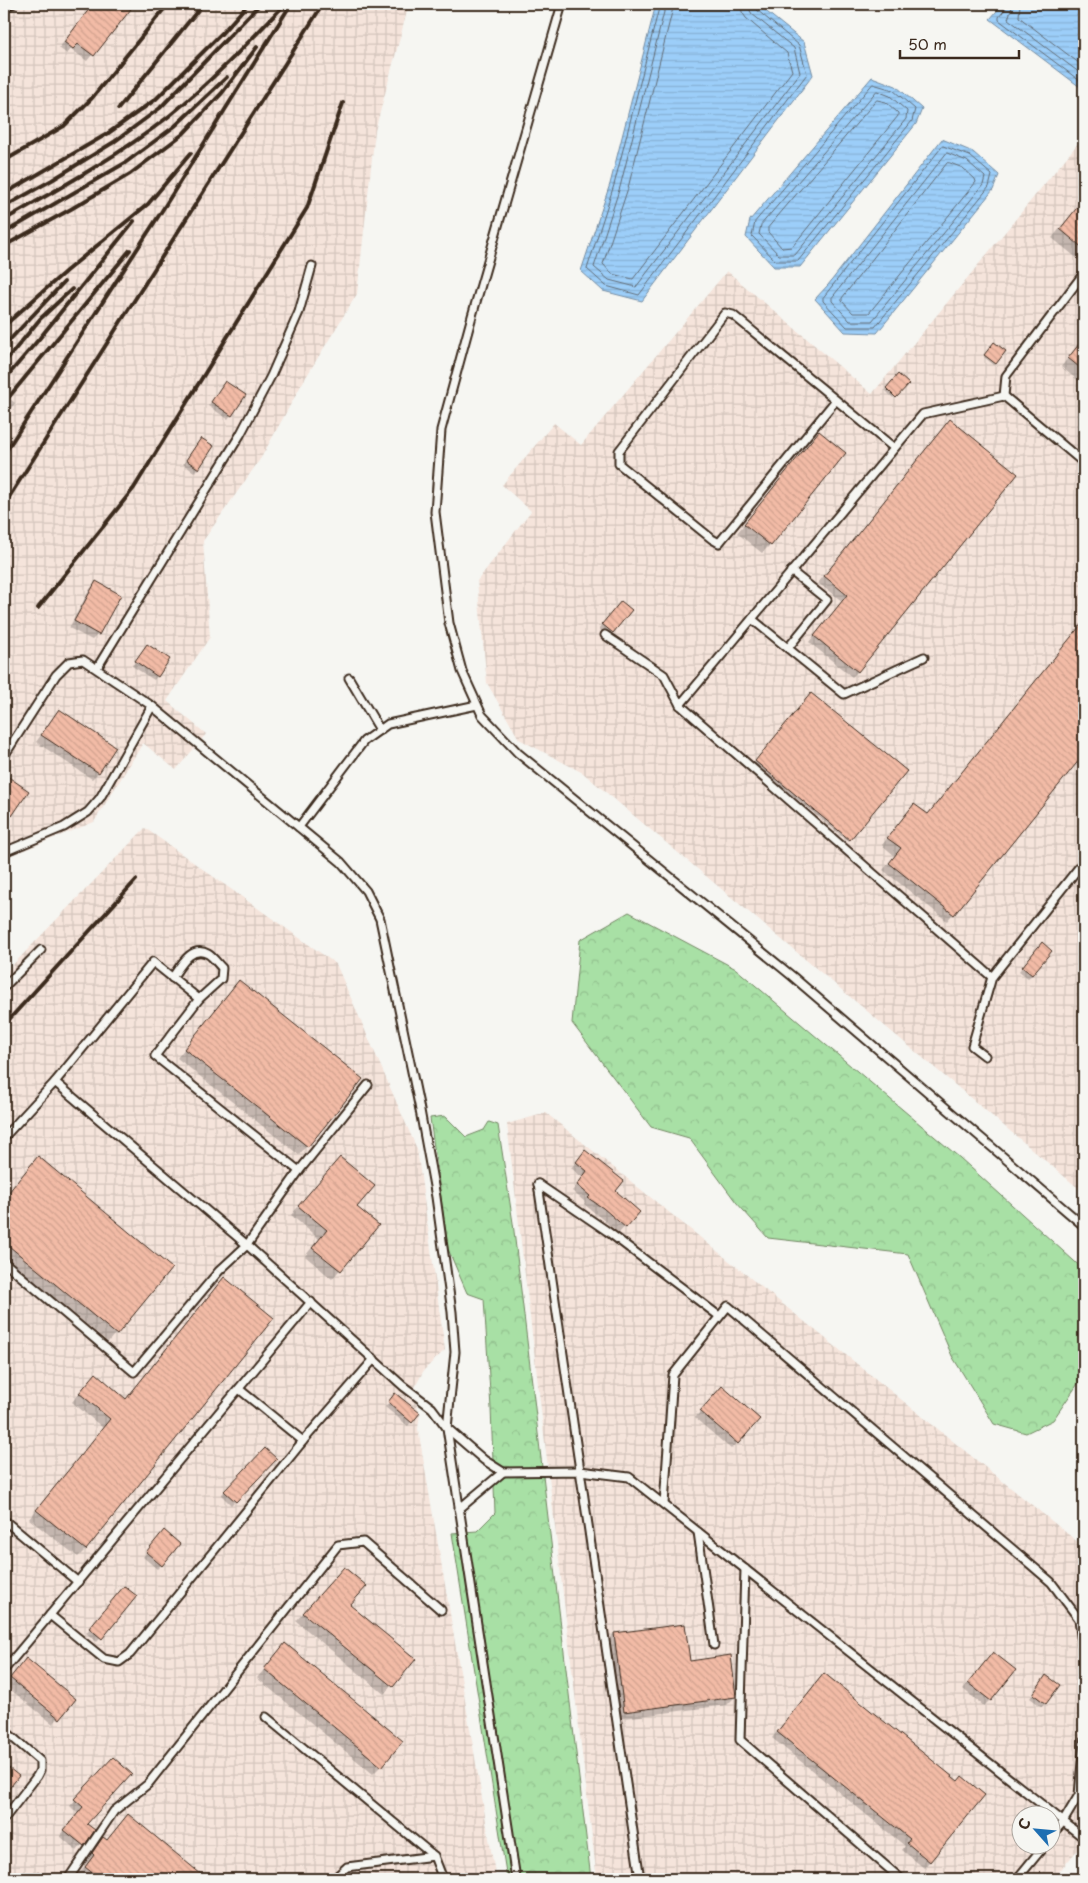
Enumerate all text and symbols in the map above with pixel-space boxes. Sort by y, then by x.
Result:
scale bar [900,28,1019,60]
text: 50 m [908,32,947,55]
north arrow [1010,1806,1060,1856]
text: С [1012,1814,1036,1833]

